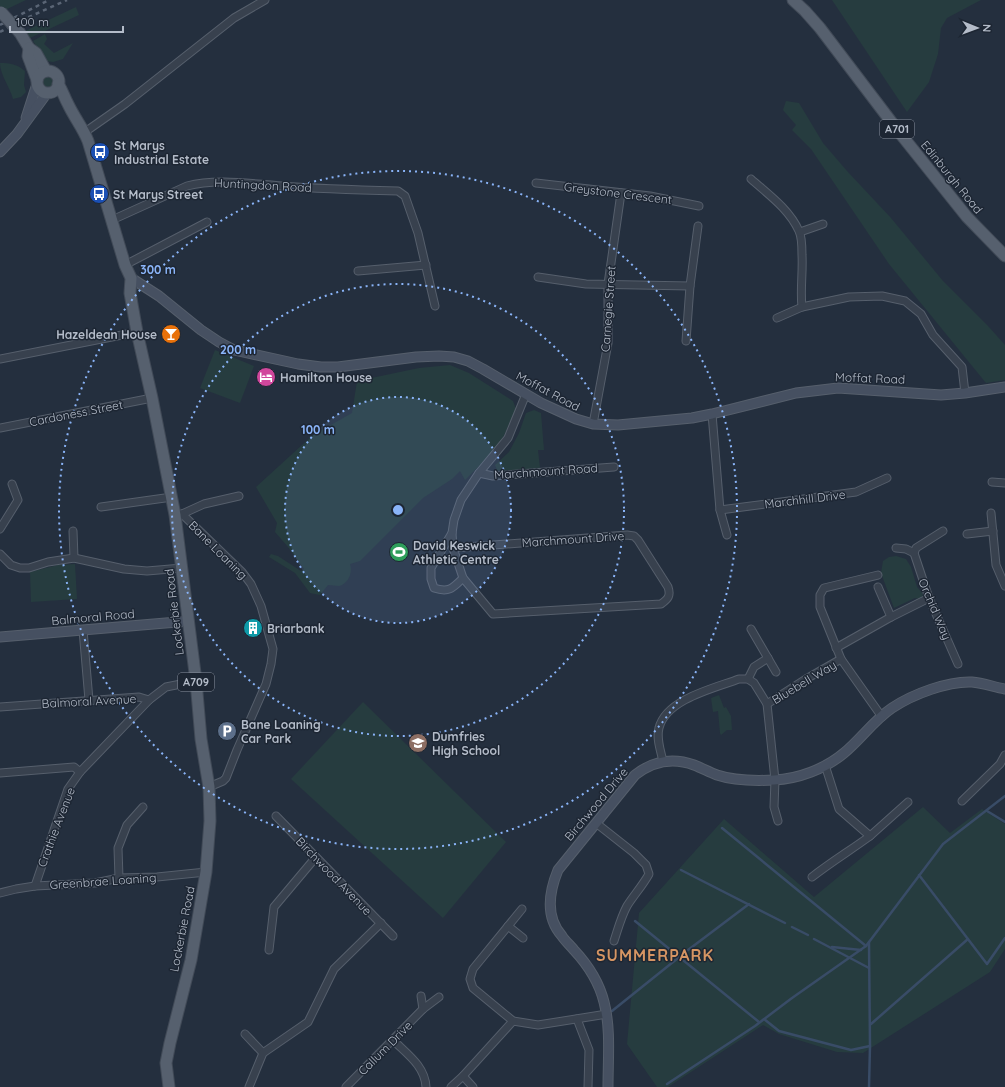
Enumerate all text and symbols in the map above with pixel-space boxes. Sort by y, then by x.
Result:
scale bar [10,8,123,34]
north arrow [957,8,997,48]
text: 100 m [16,14,49,29]
text: N [980,24,994,32]
road number: A701 [880,120,914,138]
place label: St Marys Industrial Estate [114,138,209,167]
street label: Edinburgh Road [918,138,986,216]
bus stop icon: St Marys Industrial Estate [89,141,111,163]
street label: Huntingdon Road [214,175,312,195]
street label: Greystone Crescent [563,179,673,207]
bus stop icon: St Marys Street [88,183,110,205]
place label: St Marys Street [113,187,203,202]
text: 300 m [140,262,176,277]
street label: Carnegie Street [598,265,618,353]
bar icon: Hazeldean House [160,323,182,345]
place label: Hazeldean House [56,327,157,342]
text: 200 m [220,342,256,357]
hotel icon: Hamilton House [255,366,277,388]
street label: Moffat Road [513,368,583,414]
street label: Moffat Road [835,369,905,387]
place label: Hamilton House [280,370,372,385]
street label: Cardoness Street [28,397,124,429]
text: 100 m [301,422,335,437]
street label: Marchmount Road [494,460,598,482]
street label: Marchhill Drive [764,487,847,511]
centre of rings [391,503,405,517]
street label: Bane Loaning [186,518,250,582]
street label: Marchmount Drive [521,528,625,550]
place label: David Keswick Athletic Centre [413,538,499,567]
sports icon: David Keswick Athletic Centre [388,541,410,563]
street label: Lockerbie Road [161,568,187,656]
street label: Orchid Way [915,576,955,642]
street label: Balmoral Road [51,606,135,628]
building icon: Briarbank [242,617,264,639]
place label: Briarbank [267,621,325,636]
street label: Bluebell Way [769,657,839,707]
road number: A709 [178,673,214,691]
street label: Balmoral Avenue [41,691,137,711]
place label: Bane Loaning Car Park [241,717,321,746]
parking icon: Bane Loaning Car Park [216,720,238,742]
place label: Dumfries High School [432,729,500,758]
school or university icon: Dumfries High School [407,732,429,754]
street label: Birchwood Drive [561,764,631,844]
street label: Crathie Avenue [34,785,78,869]
street label: Birchwood Avenue [293,834,375,918]
street label: Greenbrae Loaning [49,870,157,892]
street label: Lockerbie Road [166,885,198,973]
district label: SUMMERPARK [596,945,714,965]
street label: Callum Drive [355,1018,415,1078]

